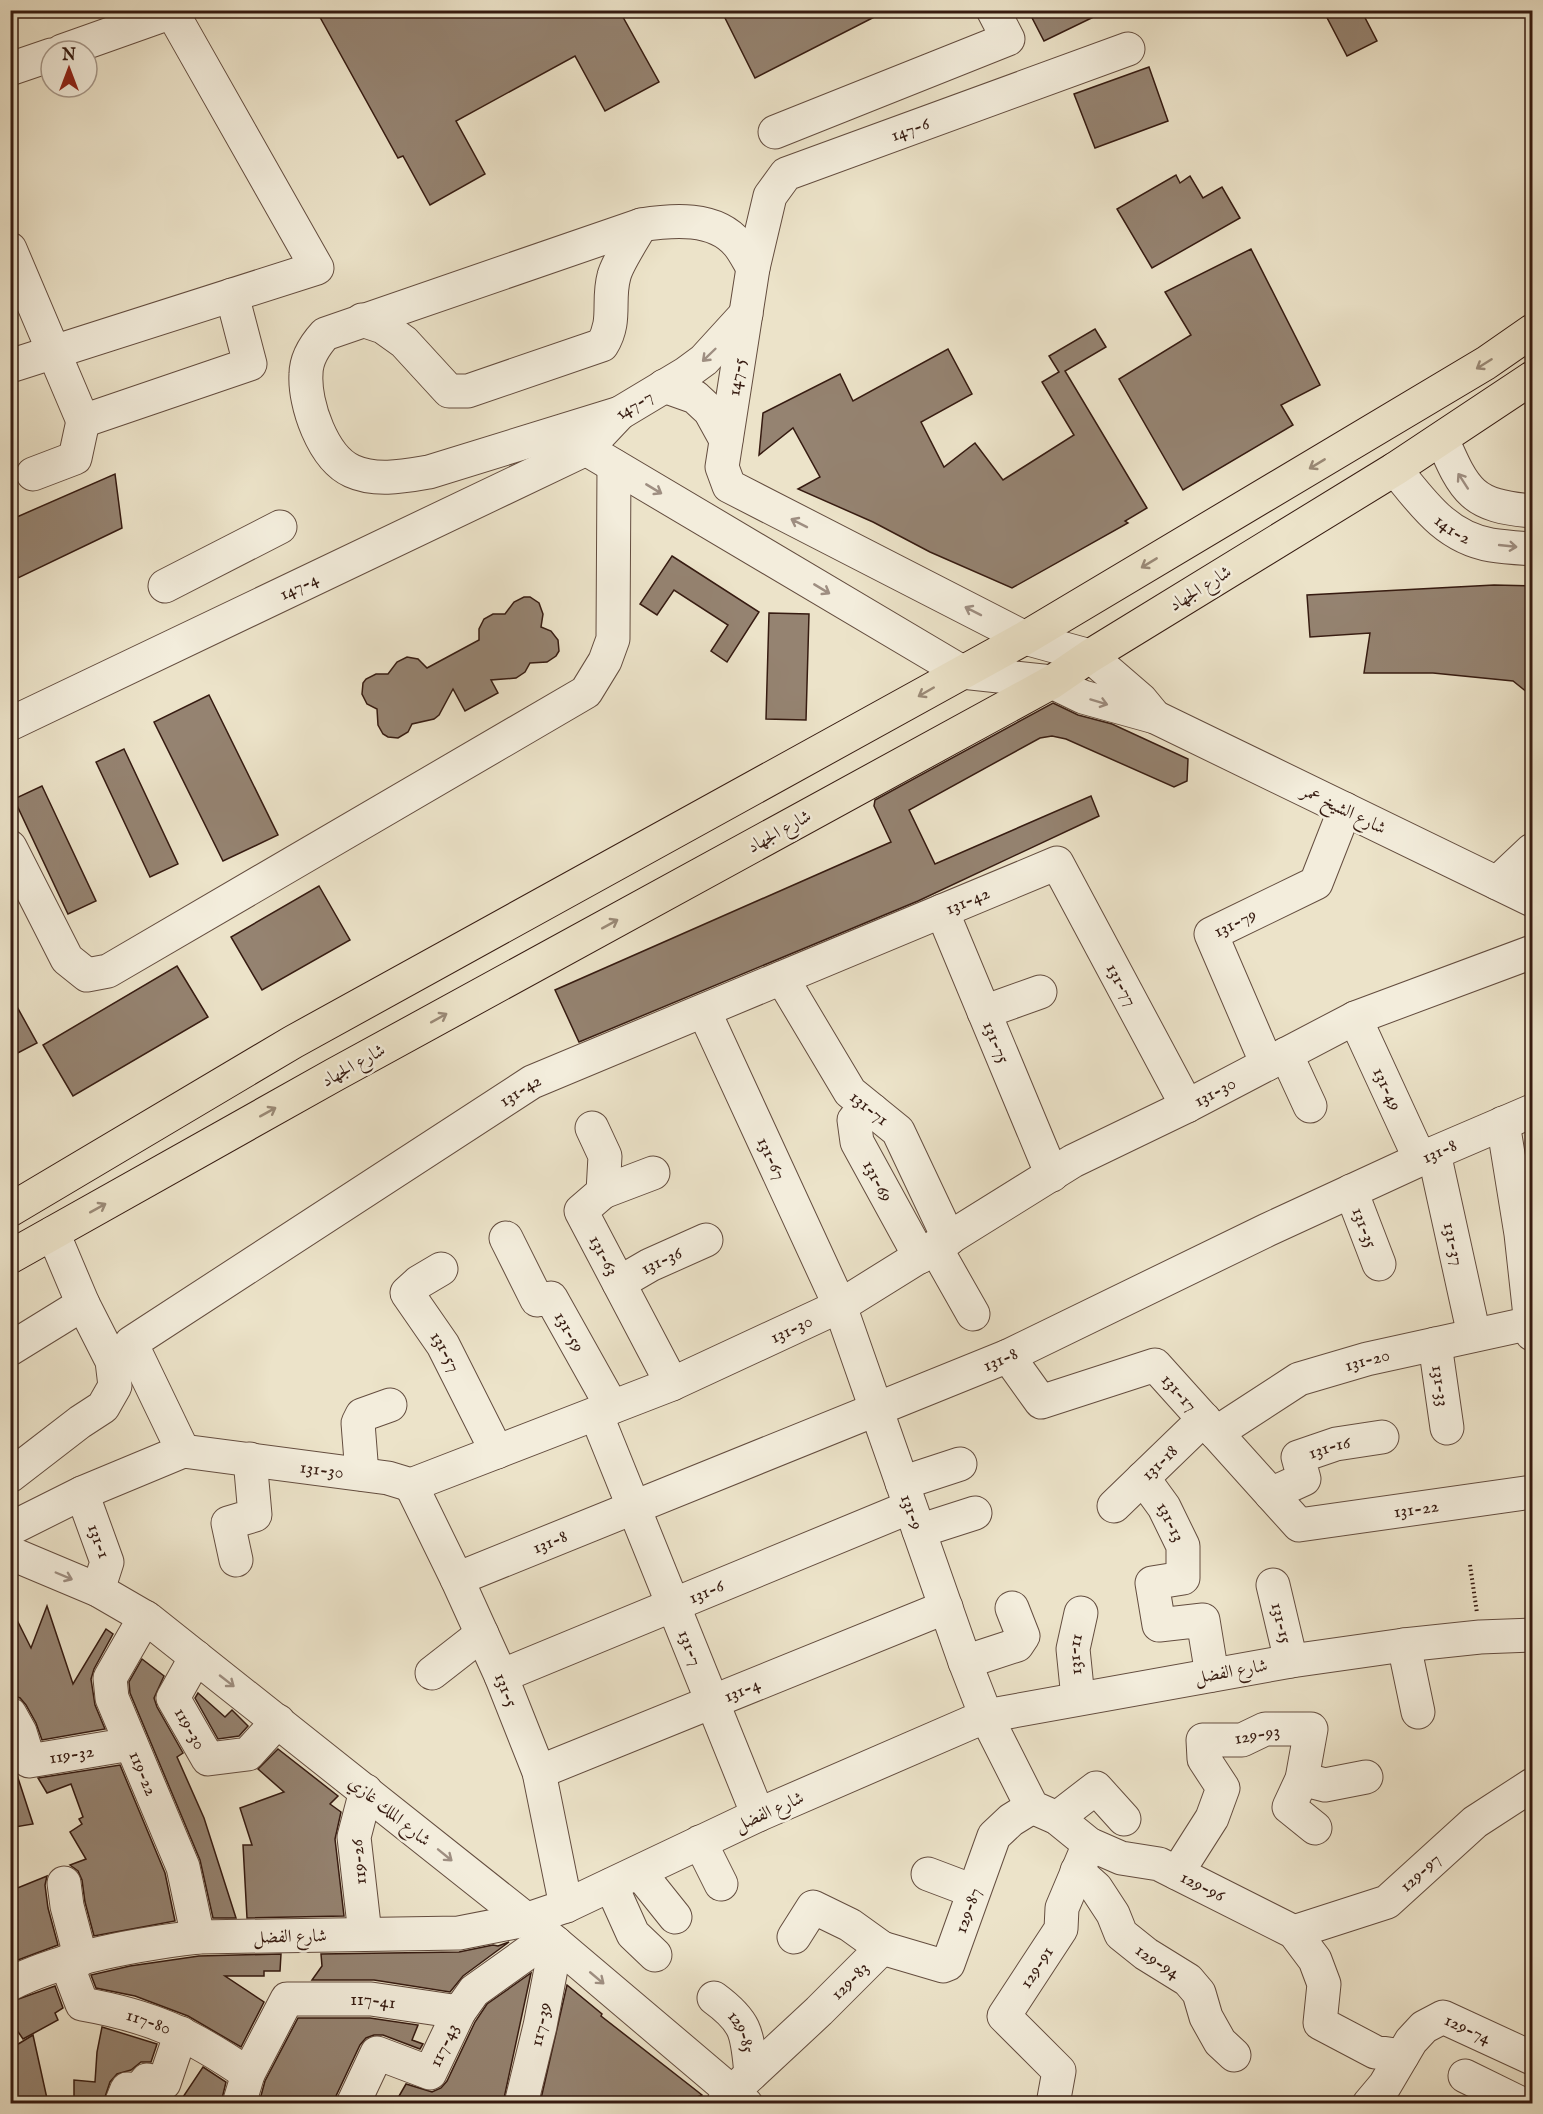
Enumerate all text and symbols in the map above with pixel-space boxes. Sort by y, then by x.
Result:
north arrow [39,39,99,99]
text: N [61,46,76,66]
street label: 147-6 [888,113,933,148]
one-way arrow [701,348,716,362]
street label: 147-5 [723,356,752,398]
one-way arrow [1476,358,1493,370]
street label: 147-7 [610,386,658,425]
one-way arrow [1309,458,1326,470]
one-way arrow [1457,473,1469,490]
one-way arrow [645,484,662,496]
street label: 141-2 [1429,510,1474,551]
one-way arrow [791,516,809,528]
one-way arrow [1497,541,1517,552]
one-way arrow [1141,558,1158,570]
street label: شارع الجهاد [1165,561,1237,619]
street label: 147-4 [276,568,323,607]
one-way arrow [813,583,830,595]
one-way arrow [964,605,982,617]
one-way arrow [917,687,935,698]
one-way arrow [1089,697,1108,708]
street label: شارع الشيخ عمر [1294,779,1389,843]
street label: شارع الجهاد [744,805,817,861]
street label: 131-42 [942,882,993,921]
street label: 131-79 [1210,904,1261,944]
one-way arrow [600,918,618,929]
street label: 131-77 [1100,960,1142,1011]
one-way arrow [429,1012,447,1023]
street label: 131-75 [976,1018,1014,1068]
street label: شارع الجهاد [318,1039,391,1095]
street label: 131-49 [1366,1064,1406,1115]
street label: 131-42 [495,1069,545,1113]
street label: 131-30 [1190,1072,1240,1113]
street label: 131-71 [844,1086,893,1132]
one-way arrow [259,1106,276,1118]
street label: 131-67 [751,1134,790,1184]
street label: 131-8 [1419,1135,1461,1170]
street label: 131-69 [856,1157,898,1206]
one-way arrow [89,1202,106,1214]
street label: 131-35 [1345,1204,1382,1252]
street label: 131-37 [1437,1220,1468,1268]
street label: 131-63 [583,1232,623,1280]
street label: 131-36 [637,1242,686,1281]
street label: 131-59 [548,1308,589,1357]
street label: 131-30 [767,1310,817,1350]
street label: 131-57 [424,1327,465,1376]
street label: 131-8 [980,1343,1022,1378]
street label: 131-20 [1342,1344,1392,1378]
street label: 131-33 [1425,1363,1454,1408]
street label: 131-17 [1155,1369,1201,1417]
street label: 131-16 [1306,1432,1352,1466]
street label: 131-18 [1137,1440,1184,1486]
street label: 131-30 [298,1457,345,1485]
street label: 131-9 [894,1491,928,1533]
street label: 131-22 [1392,1495,1440,1524]
street label: 131-13 [1151,1497,1189,1546]
street label: 131-1 [81,1521,115,1562]
street label: 131-8 [529,1526,571,1560]
one-way arrow [55,1571,73,1582]
street label: 131-6 [686,1575,728,1610]
street label: 131-15 [1265,1600,1297,1647]
street label: 131-7 [671,1627,707,1670]
street label: 131-11 [1063,1631,1089,1676]
street label: شارع الفضل [1193,1655,1270,1692]
street label: 131-5 [488,1670,522,1711]
street label: 131-4 [721,1673,764,1709]
one-way arrow [219,1674,234,1688]
street label: 119-30 [168,1704,210,1754]
street label: 129-93 [1233,1720,1282,1751]
street label: 119-32 [48,1740,96,1770]
street label: 119-22 [123,1748,162,1800]
street label: شارع الملك غازي [342,1772,435,1854]
street label: شارع الفضل [731,1787,809,1840]
street label: 119-26 [346,1838,373,1886]
one-way arrow [437,1849,453,1862]
street label: 129-97 [1395,1849,1446,1898]
street label: 129-96 [1176,1867,1229,1908]
street label: 129-87 [950,1885,987,1937]
street label: شارع الفضل [253,1925,327,1952]
street label: 129-94 [1130,1940,1184,1985]
street label: 129-91 [1015,1942,1060,1993]
street label: 129-83 [826,1957,875,2006]
one-way arrow [589,1971,604,1985]
street label: 117-41 [350,1989,397,2016]
street label: 117-39 [525,2000,557,2049]
street label: 117-80 [123,2004,174,2041]
street label: 129-85 [722,2006,759,2055]
street label: 129-74 [1440,2009,1494,2051]
street label: 117-43 [424,2020,465,2071]

